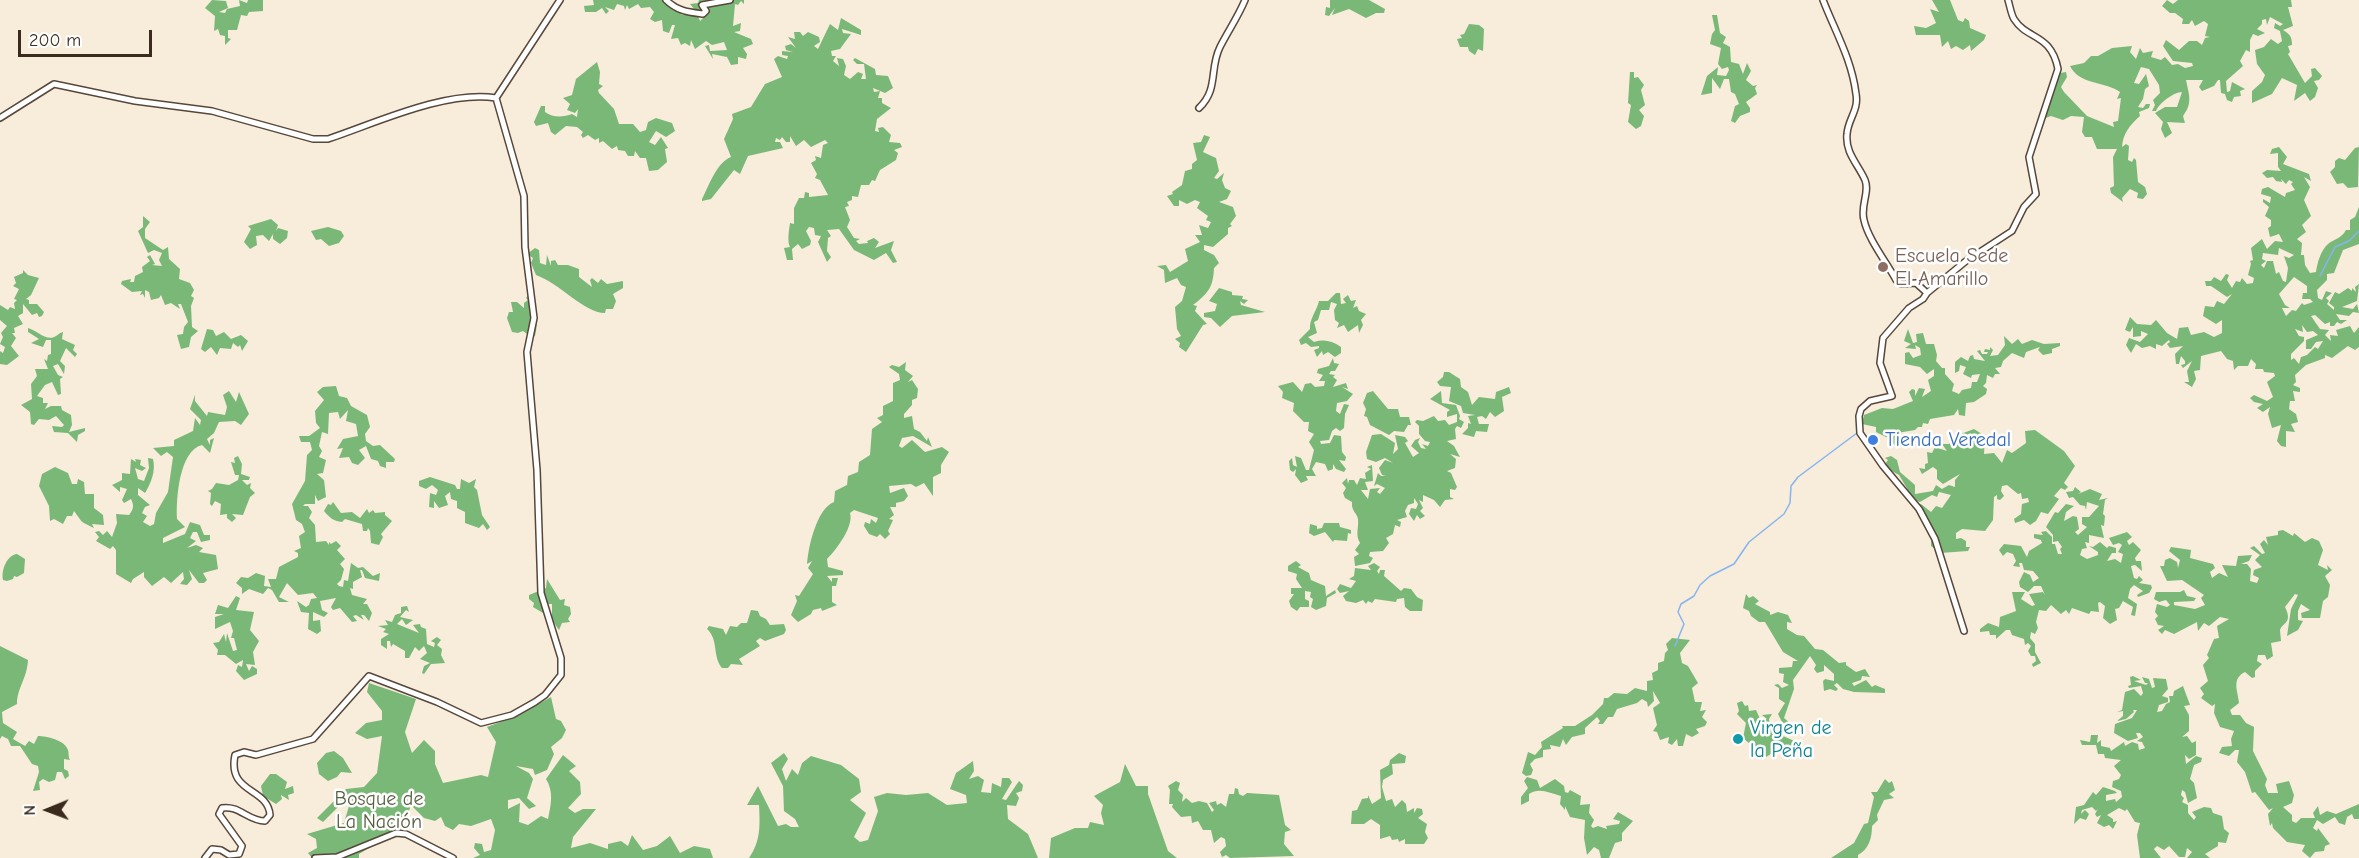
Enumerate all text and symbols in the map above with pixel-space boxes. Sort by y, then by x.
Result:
scale bar [21,18,154,56]
text: 200 m [29,30,81,51]
place label: Escuela Sede El Amarillo [1895,244,2008,291]
marker: Escuela Sede El Amarillo [1876,260,1890,274]
place label: Tienda Veredal [1885,428,2011,452]
marker: Tienda Veredal [1866,433,1880,447]
place label: Virgen de la Peña [1750,716,1832,763]
marker: Virgen de la Peña [1731,732,1745,746]
north arrow [18,780,78,840]
park label: Bosque de La Nación [335,787,423,834]
text: N [21,805,39,816]

